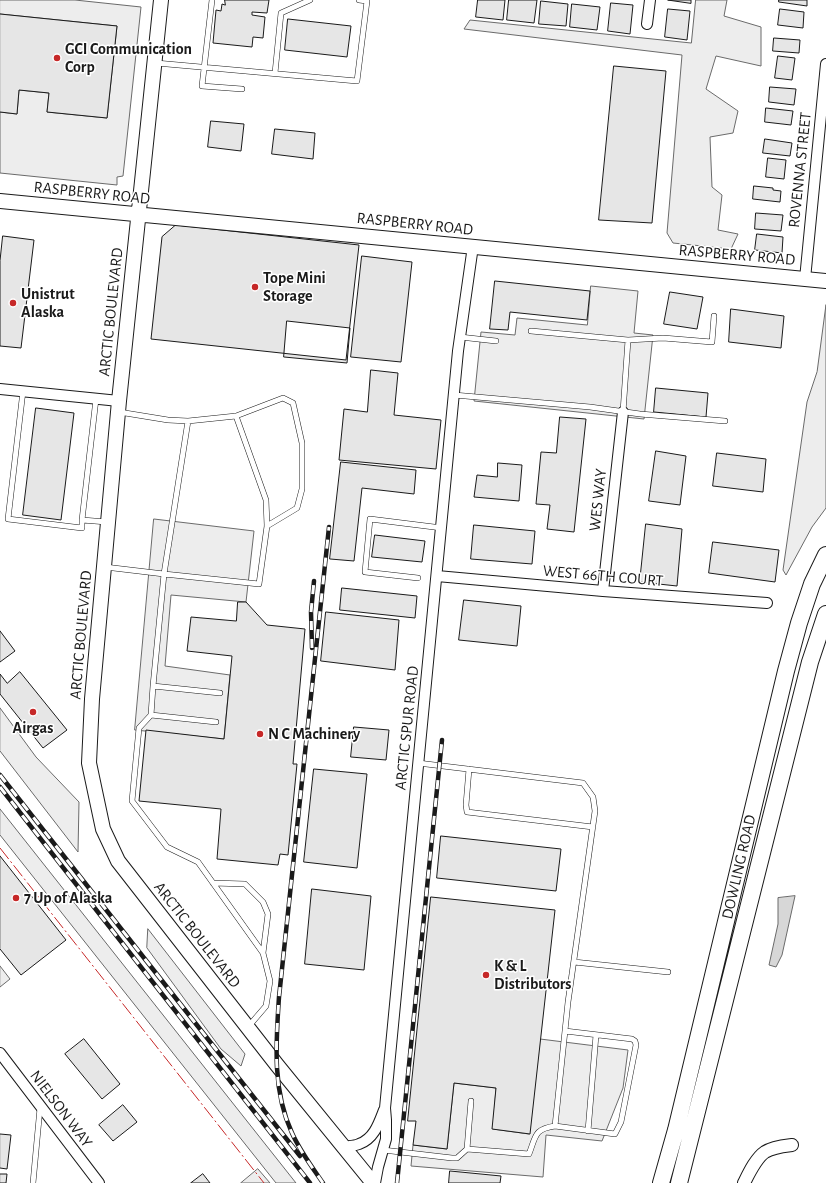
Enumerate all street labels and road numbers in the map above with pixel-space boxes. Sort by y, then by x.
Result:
street label: ROVENNA STREET [784,111,816,229]
street label: RASPBERRY ROAD [33,177,151,209]
street label: RASPBERRY ROAD [356,208,474,240]
street label: RASPBERRY ROAD [678,240,796,270]
street label: ARCTIC BOULEVARD [95,247,127,377]
street label: WES WAY [585,468,611,532]
street label: WEST 66TH COURT [542,561,664,591]
street label: ARCTIC BOULEVARD [66,570,96,700]
street label: ARCTIC SPUR ROAD [391,665,423,791]
street label: DOWLING ROAD [718,813,760,921]
street label: ARCTIC BOULEVARD [150,878,244,992]
street label: NIELSON WAY [26,1067,96,1151]

